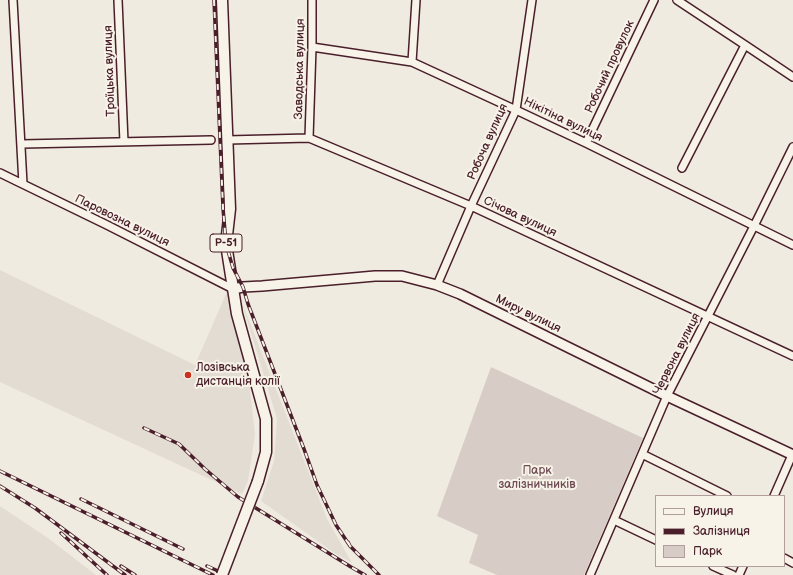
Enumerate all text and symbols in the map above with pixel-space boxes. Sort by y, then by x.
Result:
street label: Заводська вулиця [292,18,308,120]
street label: Робочий провулок [582,18,638,116]
street label: Троїцька вулиця [101,25,119,117]
street label: Нікітіна вулиця [521,95,605,145]
street label: Робоча вулиця [465,101,511,183]
street label: Паровозна вулиця [72,192,172,250]
street label: Січова вулиця [481,194,559,240]
road number: Р-51 [210,234,242,252]
street label: Миру вулиця [493,292,563,336]
street label: Червона вулиця [650,311,704,397]
place label: Лозівська дистанція колії [196,361,280,389]
marker: Лозівська дистанція колії [183,370,193,380]
park label: Парк залізничників [498,464,576,492]
legend [655,495,785,567]
text: Вулиця [693,504,733,519]
text: Залізниця [693,524,750,539]
text: Парк [693,544,722,559]

